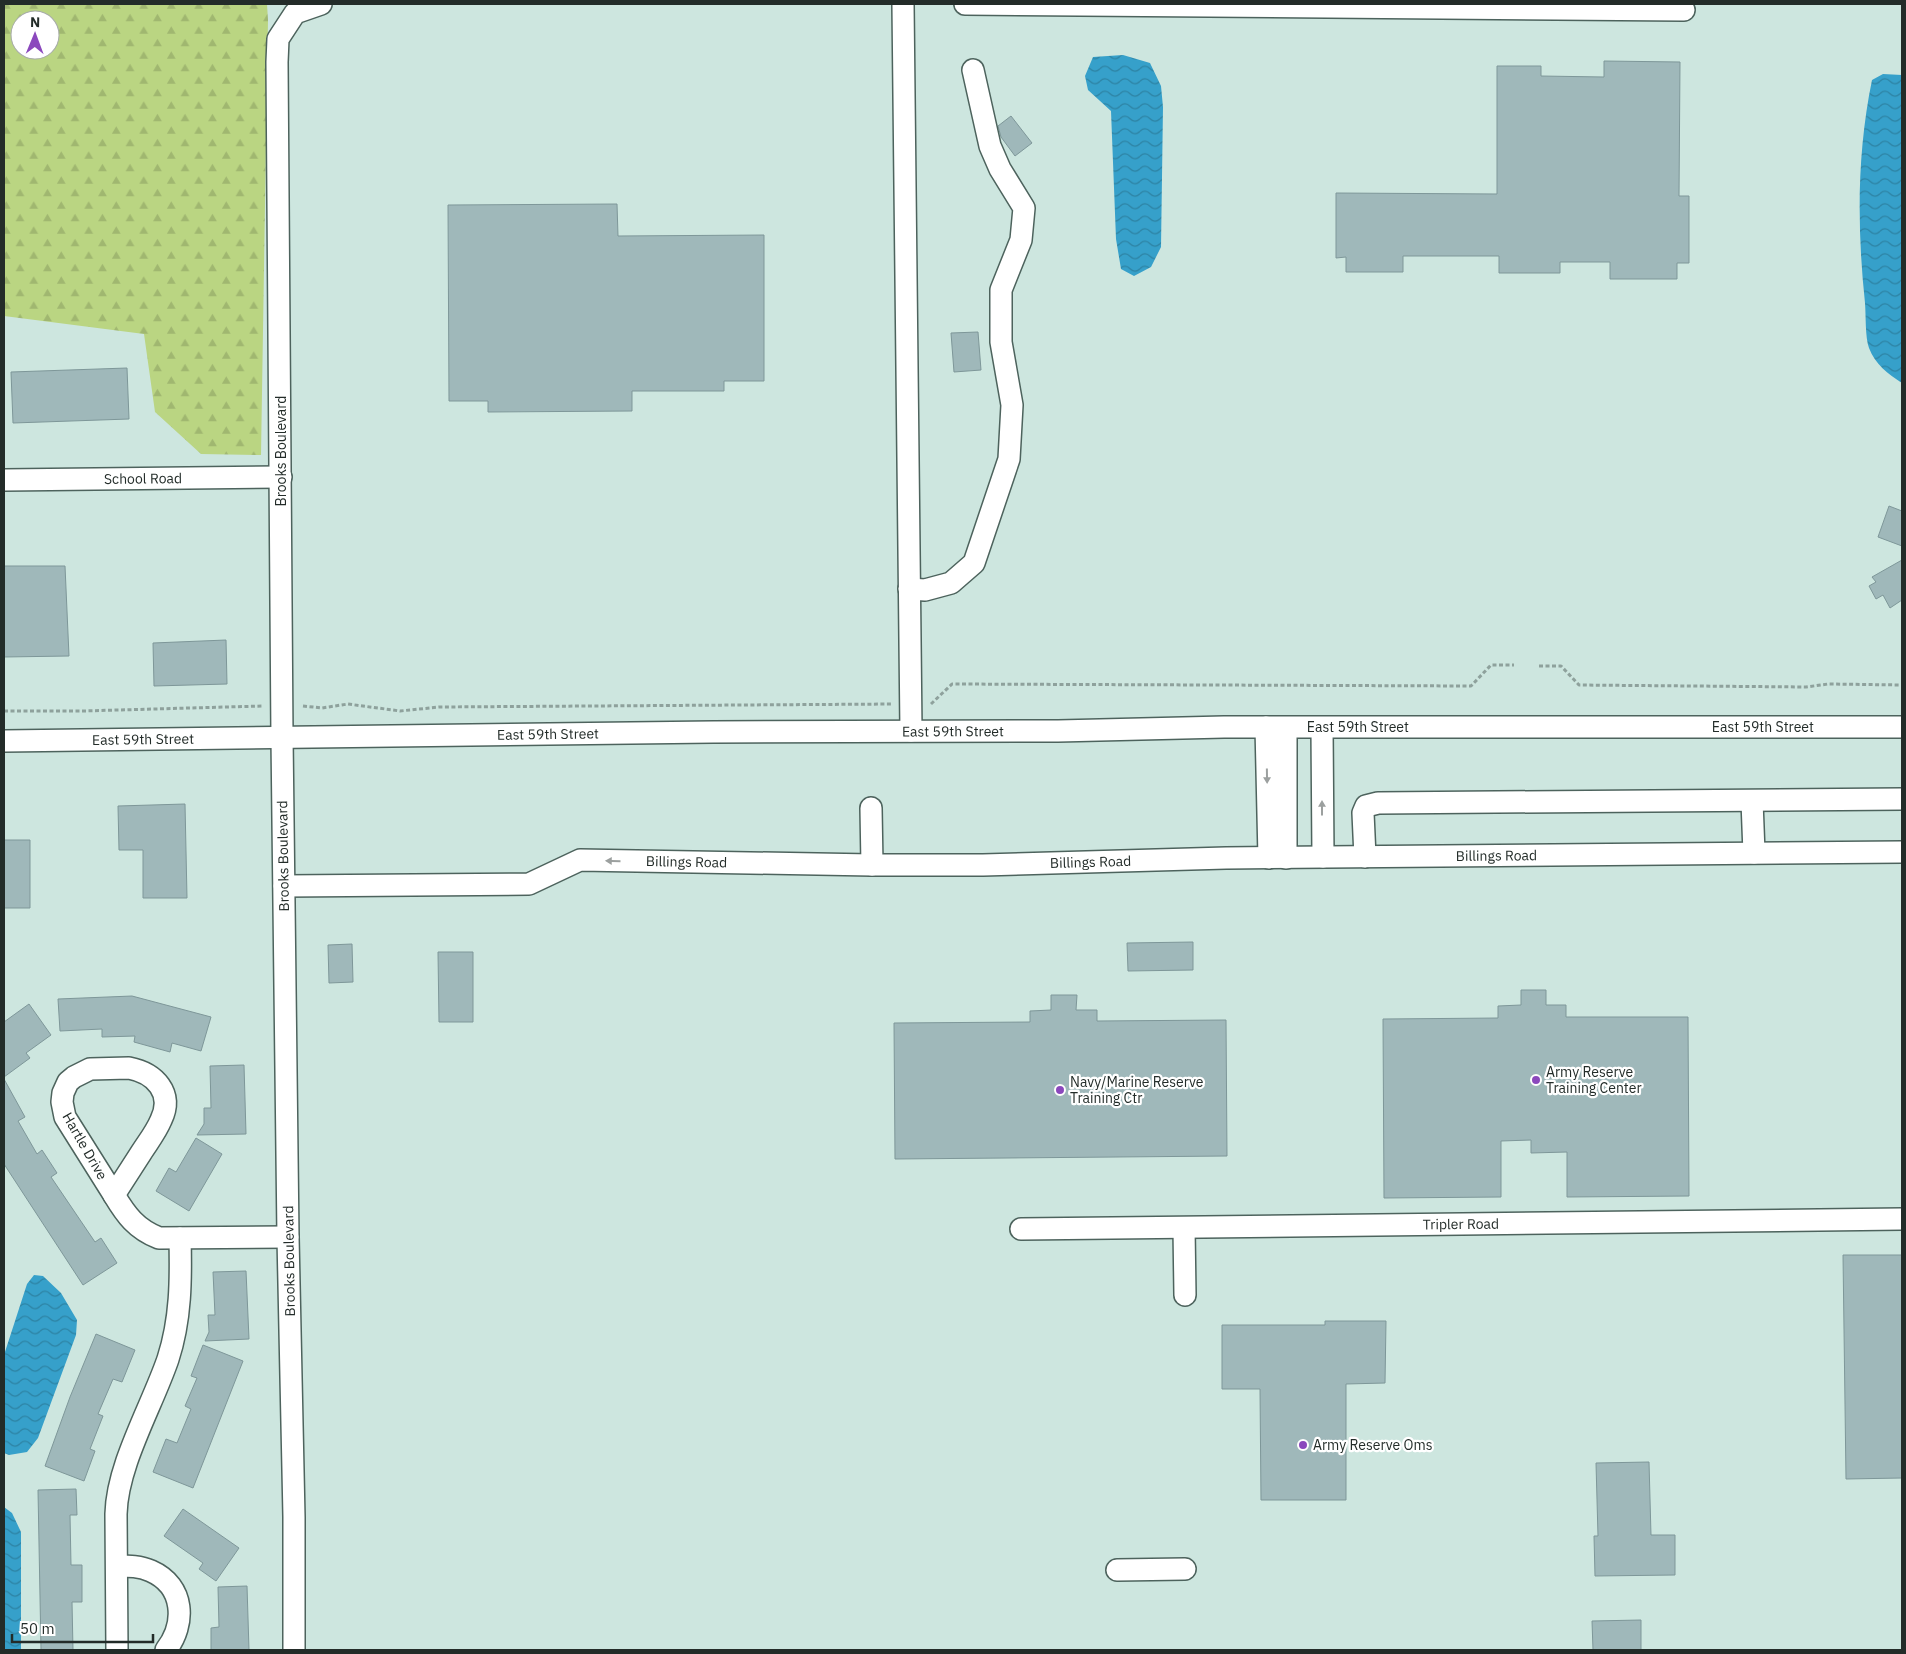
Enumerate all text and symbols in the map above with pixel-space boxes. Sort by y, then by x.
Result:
north arrow [10,10,60,60]
text: N [30,13,40,31]
street label: Brooks Boulevard [272,396,290,506]
street label: School Road [104,469,182,488]
street label: East 59th Street [1307,718,1409,736]
street label: East 59th Street [1712,718,1814,736]
street label: East 59th Street [902,722,1004,740]
street label: East 59th Street [497,724,599,744]
street label: East 59th Street [92,730,194,749]
one-way arrow [1263,768,1271,784]
street label: Brooks Boulevard [273,800,293,912]
one-way arrow [1318,800,1326,816]
street label: Billings Road [1456,846,1537,865]
street label: Billings Road [646,852,727,872]
street label: Billings Road [1050,852,1131,872]
one-way arrow [604,857,620,865]
place label: Army Reserve Training Center [1546,1063,1642,1097]
place label: Navy/Marine Reserve Training Ctr [1070,1073,1204,1107]
marker: Army Reserve Training Center [1530,1074,1542,1086]
marker: Navy/Marine Reserve Training Ctr [1054,1084,1066,1096]
street label: Hartle Drive [59,1109,112,1183]
street label: Brooks Boulevard [279,1205,299,1317]
street label: Tripler Road [1423,1215,1499,1233]
place label: Army Reserve Oms [1313,1436,1433,1454]
marker: Army Reserve Oms [1297,1439,1309,1451]
scale bar [12,1612,154,1644]
text: 50 m [20,1619,55,1638]

